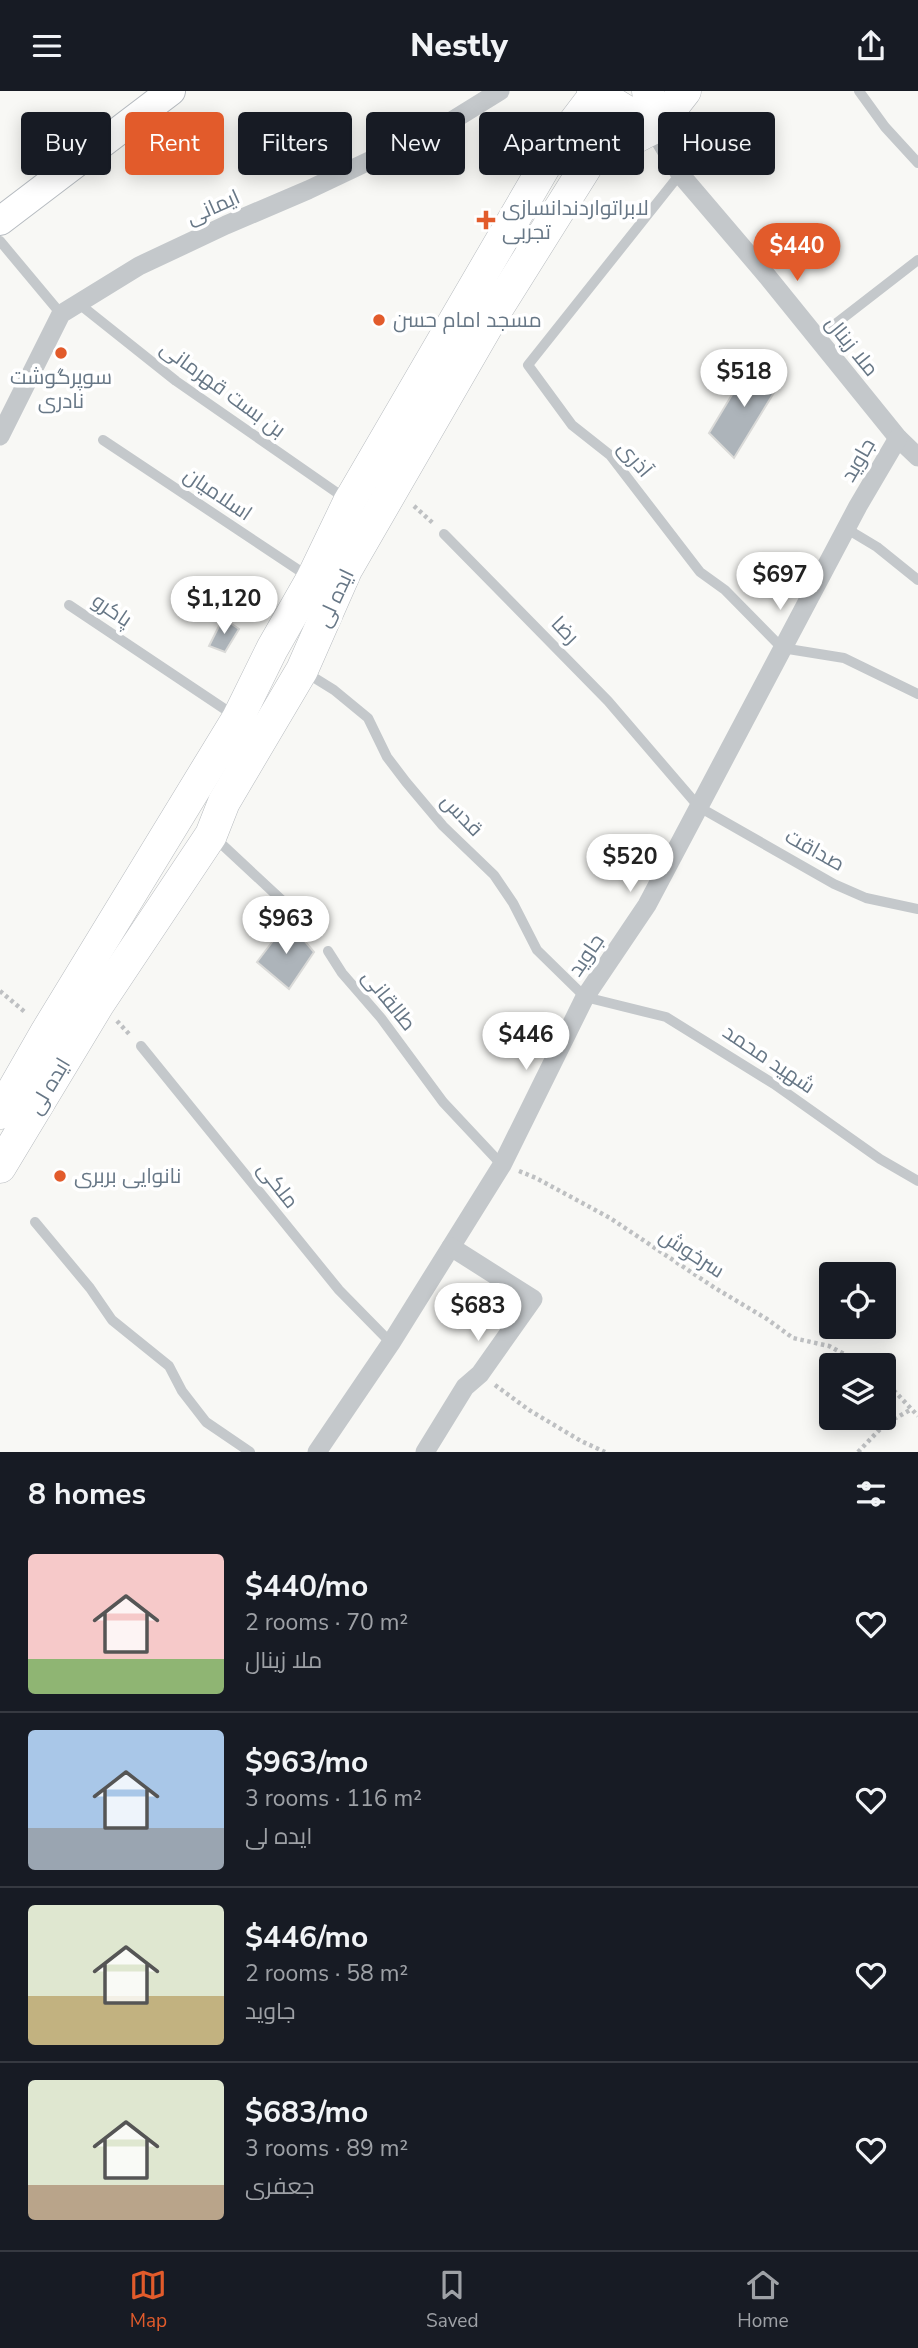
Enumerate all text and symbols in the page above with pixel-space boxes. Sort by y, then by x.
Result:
text: Nestly [410,24,508,67]
icon: menu [28,27,66,65]
icon: share [852,27,890,65]
chip: Buy [21,112,111,175]
chip: Rent [125,112,224,175]
chip: Filters [238,112,352,175]
chip: New [366,112,465,175]
chip: Apartment [479,112,644,175]
chip: House [658,112,775,175]
street label: ایمانی [182,183,244,231]
place label: لابراتواردندانسازی تجربی [502,194,649,246]
marker: لابراتواردندانسازی تجربی [476,210,496,230]
pin: $440 [756,223,838,283]
text: $440 [769,230,825,261]
place label: مسجد امام حسن [393,306,542,334]
street label: ملا زینال [819,310,885,382]
marker: مسجد امام حسن [371,312,387,328]
street label: بن بست قهرمانی [155,334,291,444]
marker: سوپرگوشت نادری [53,345,69,361]
pin: $518 [703,349,785,409]
text: $518 [716,356,772,387]
place label: سوپرگوشت نادری [10,363,112,415]
street label: جاوید [834,433,882,487]
street label: آذری [611,435,659,484]
street label: اسلامیان [178,461,258,527]
pin: $697 [739,553,821,612]
text: $697 [752,559,808,590]
street label: ایده لى [309,564,361,632]
pin: $1,120 [167,577,281,636]
text: $1,120 [187,583,261,614]
street label: پاکرو [86,586,138,634]
street label: رضا [545,610,585,650]
street label: قدس [435,787,489,843]
street label: صداقت [780,822,850,878]
pin: $520 [589,835,671,894]
text: $520 [602,841,658,872]
pin: $963 [245,897,327,956]
text: $963 [258,903,314,934]
street label: جاوید [561,928,611,982]
street label: طالقانی [356,963,422,1037]
pin: $446 [485,1013,567,1072]
street label: شهید محمد [717,1018,821,1100]
text: $446 [498,1019,554,1050]
street label: ایده لى [21,1052,77,1120]
street label: ملکی [251,1156,305,1214]
place label: نانوایی بربری [74,1162,181,1190]
marker: نانوایی بربری [52,1168,68,1184]
street label: سرخوش [654,1222,730,1284]
map controls [819,1262,896,1430]
button: locate [819,1262,896,1339]
pin: $683 [437,1283,519,1343]
text: $683 [450,1290,506,1321]
button: layers [819,1353,896,1430]
text: 8 homes [28,1474,146,1515]
icon: filters [852,1475,890,1513]
text: $440/mo [245,1566,368,1607]
icon: home [84,1582,168,1666]
icon: heart [852,1605,890,1643]
text: 2 rooms · 70 m² [245,1607,408,1638]
text: ملا زینال [245,1645,322,1676]
text: $963/mo [245,1742,368,1783]
icon: home [84,1758,168,1842]
icon: heart [852,1781,890,1819]
text: 3 rooms · 116 m² [245,1783,422,1814]
text: ایده لى [245,1821,312,1852]
text: $446/mo [245,1917,368,1958]
icon: home [84,1933,168,2017]
icon: heart [852,1956,890,1994]
text: 2 rooms · 58 m² [245,1958,408,1989]
text: جاوید [245,1996,296,2027]
text: $683/mo [245,2092,368,2133]
icon: home [84,2108,168,2192]
icon: heart [852,2131,890,2169]
text: 3 rooms · 89 m² [245,2133,408,2164]
text: جعفری [245,2171,315,2202]
tab: Map [129,2266,167,2334]
tab: Saved [426,2266,479,2334]
tab: Home [737,2266,789,2334]

